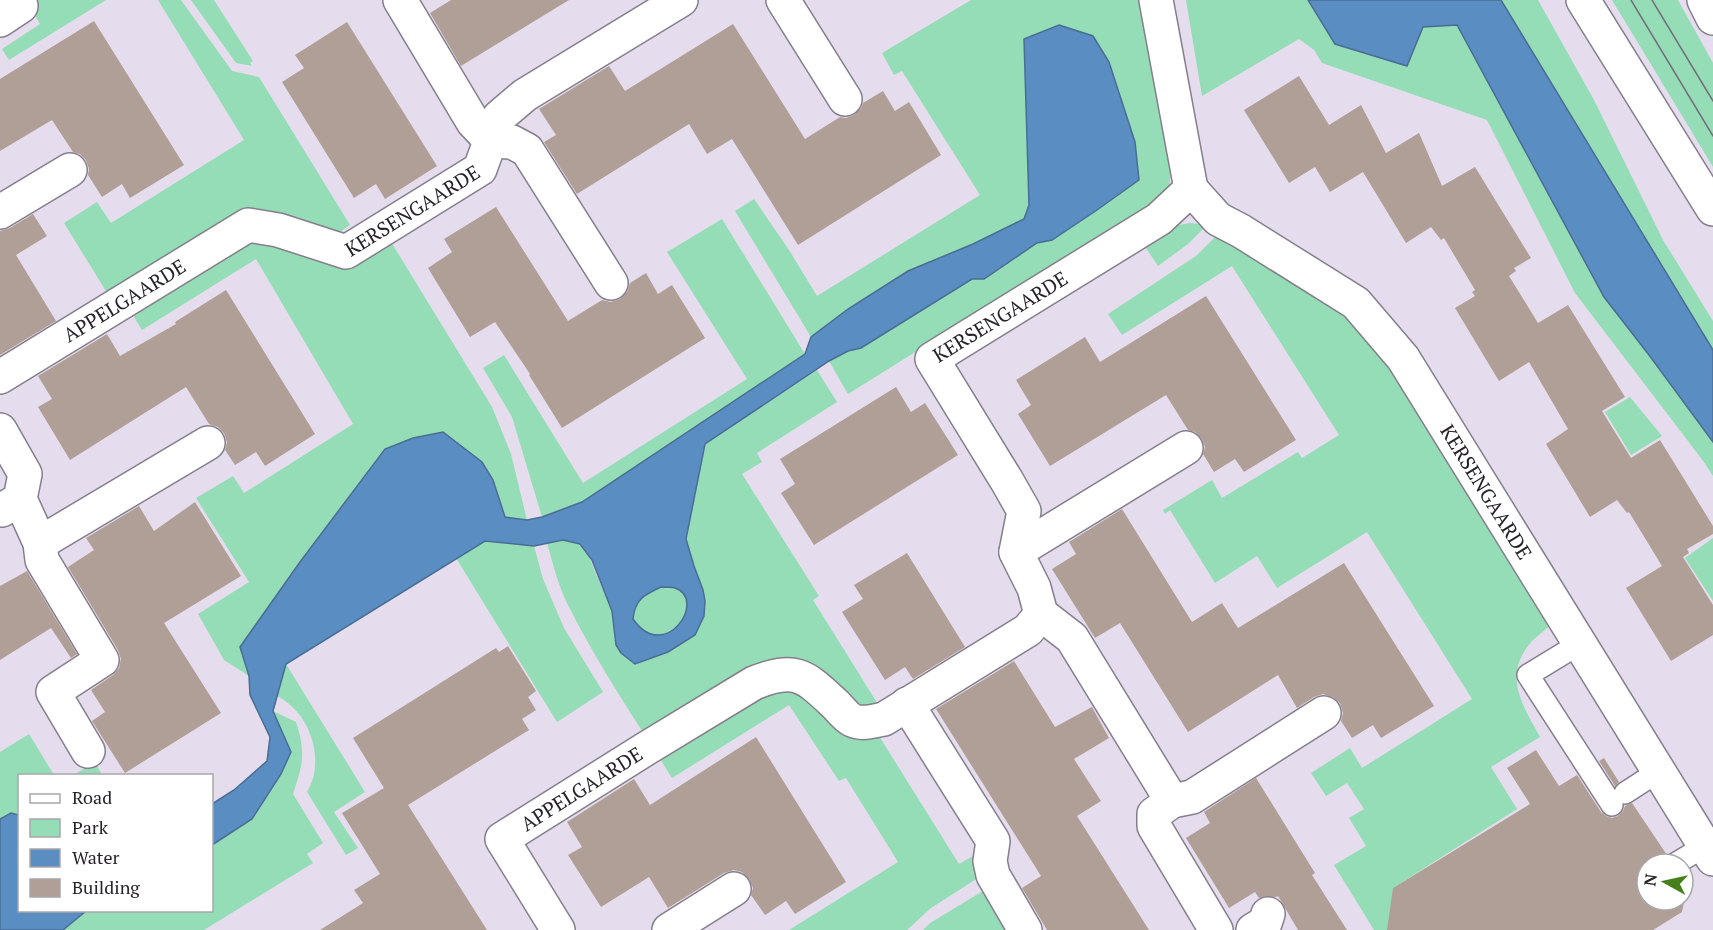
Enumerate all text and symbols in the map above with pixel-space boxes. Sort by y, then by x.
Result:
street label: KERSENGAARDE [340,158,485,262]
street label: APPELGAARDE [58,252,191,348]
street label: KERSENGAARDE [927,265,1073,368]
street label: KERSENGAARDE [1434,419,1538,564]
street label: APPELGAARDE [515,740,648,837]
legend [18,774,213,912]
text: Road [72,785,112,809]
text: Park [72,815,109,839]
text: Water [72,845,119,869]
north arrow [1635,852,1695,912]
text: N [1638,872,1662,887]
text: Building [72,875,140,899]

